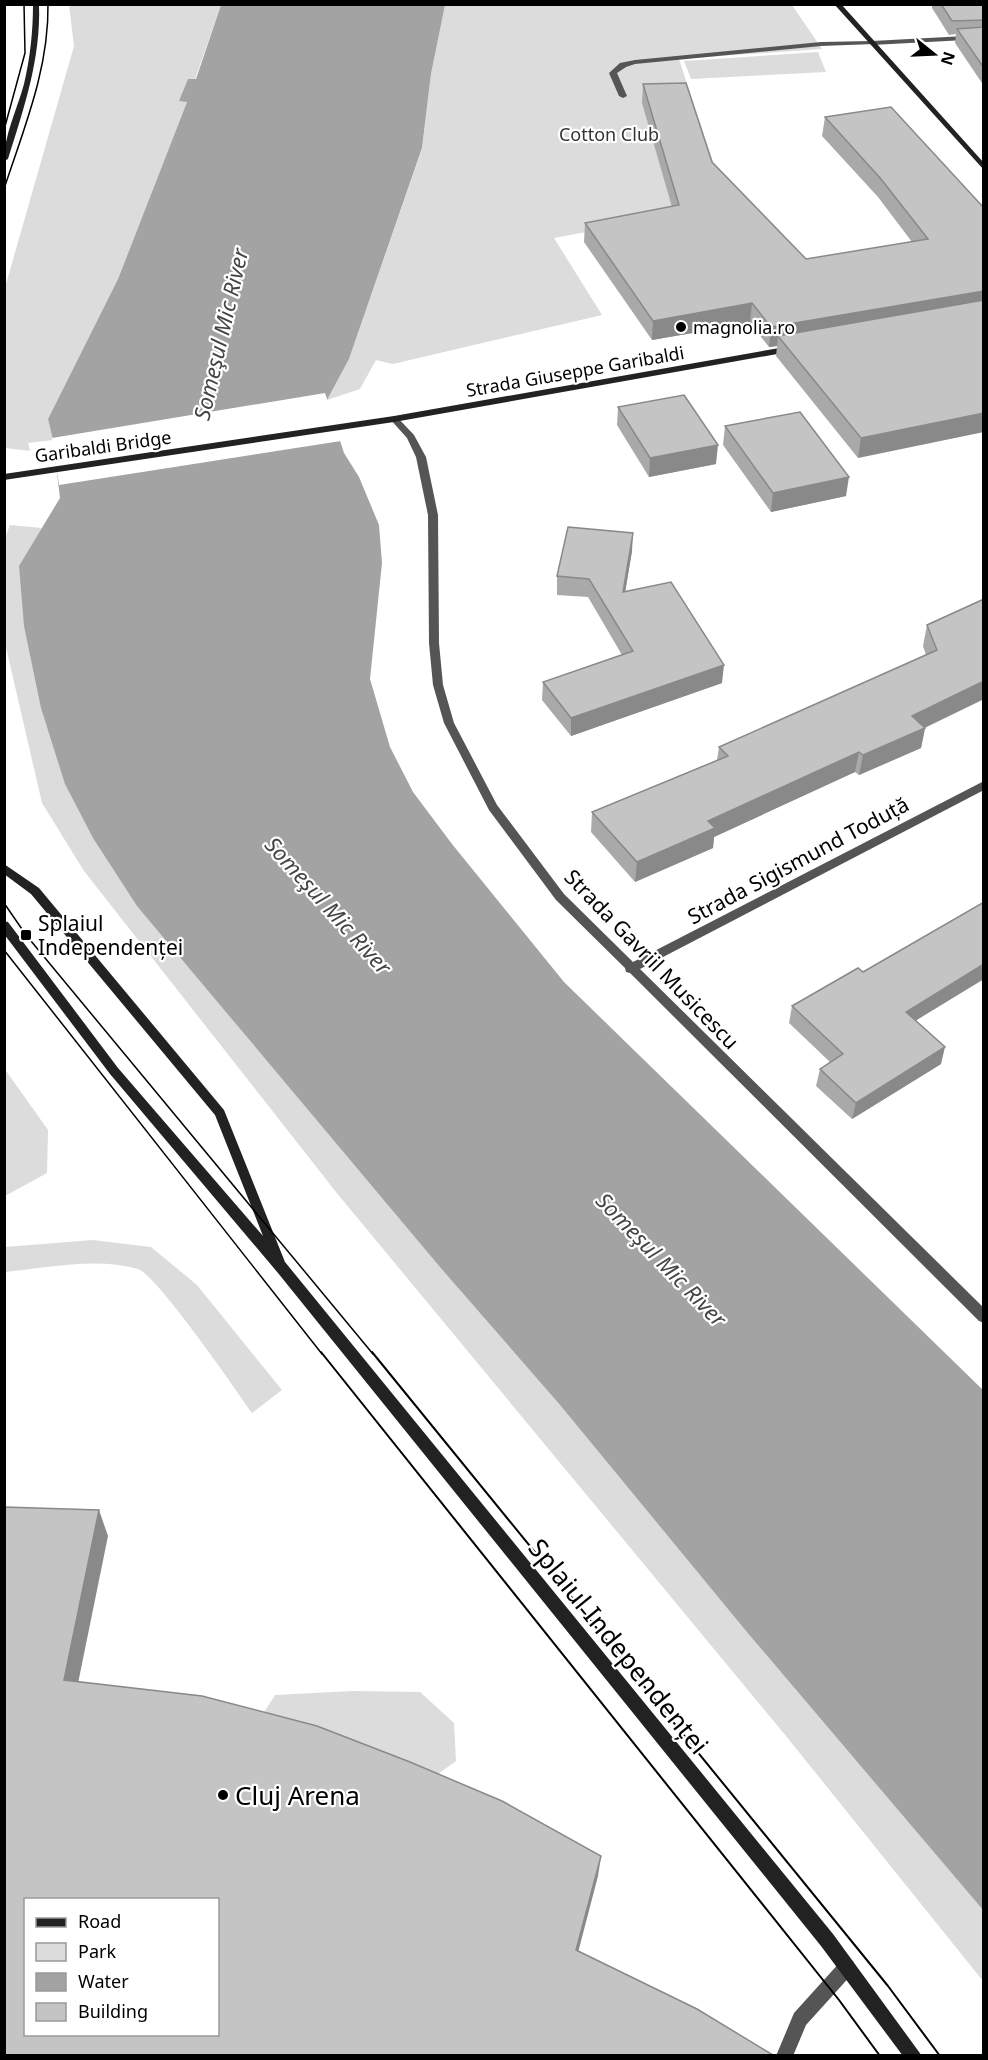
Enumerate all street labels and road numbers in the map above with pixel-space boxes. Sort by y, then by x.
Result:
street label: Strada Giuseppe Garibaldi [464,340,686,402]
street label: Garibaldi Bridge [33,425,173,467]
street label: Strada Sigismund Toduță [682,790,914,930]
street label: Strada Gavriil Musicescu [559,863,745,1055]
street label: Splaiul Independenței [521,1531,717,1761]

